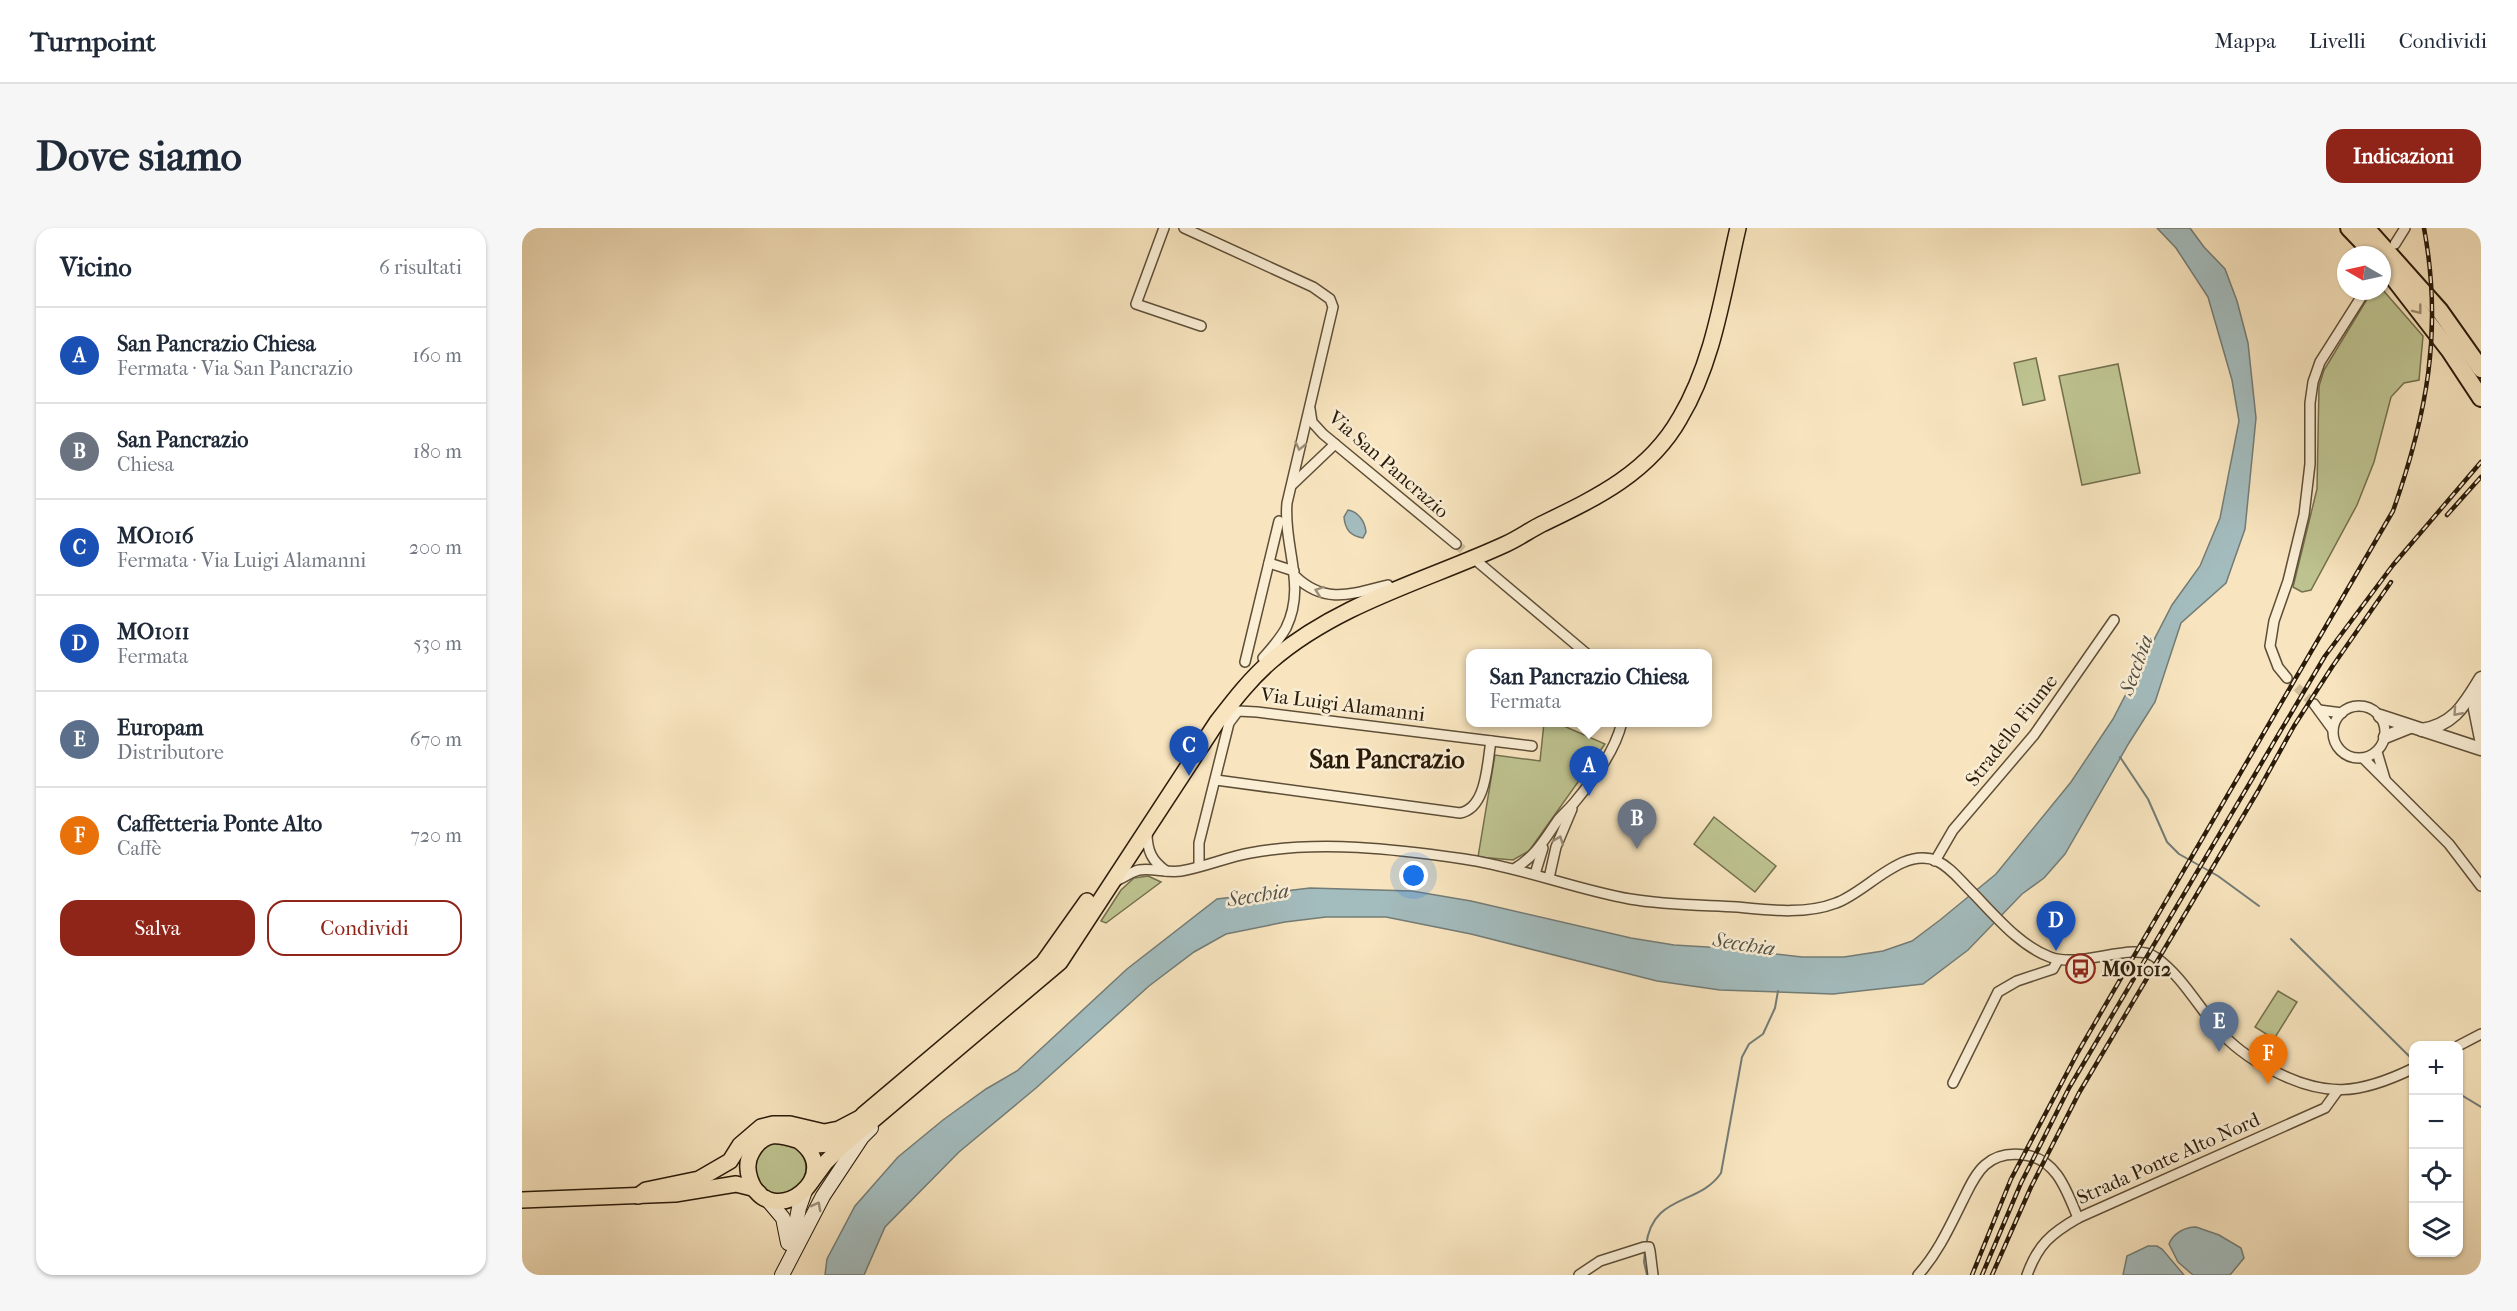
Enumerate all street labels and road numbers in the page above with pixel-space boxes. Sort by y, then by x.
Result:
street label: Via San Pancrazio [1323,405,1454,523]
street label: Stradello Fiume [1961,670,2062,791]
street label: Via Luigi Alamanni [1258,683,1426,726]
street label: Strada Ponte Alto Nord [2073,1107,2264,1209]

